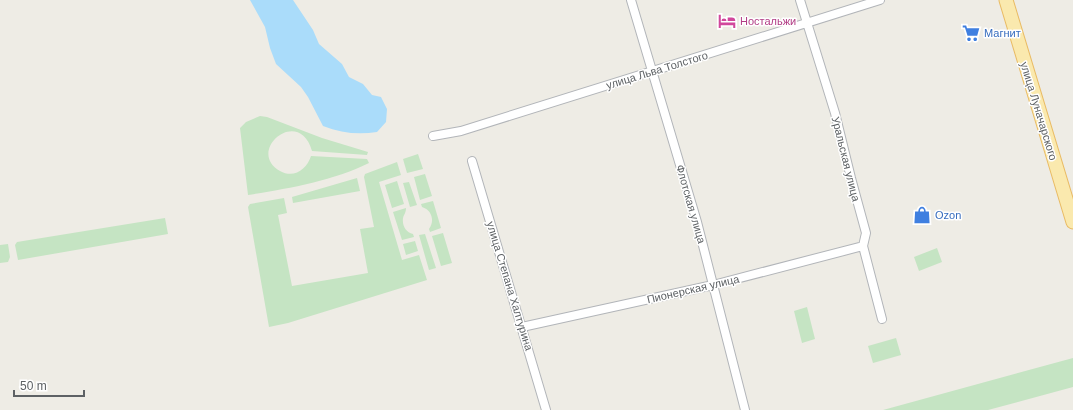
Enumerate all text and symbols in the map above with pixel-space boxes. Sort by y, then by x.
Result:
hotel icon: Ностальжи [717,11,737,31]
place label: Ностальжи [740,15,796,27]
supermarket icon: Магнит [961,23,981,43]
place label: Магнит [984,27,1021,39]
street label: улица Льва Толстого [605,49,709,91]
street label: улица Луначарского [1018,60,1060,162]
street label: Уральская улица [830,115,863,203]
street label: Флотская улица [674,163,708,246]
shop icon: Ozon [912,205,932,225]
place label: Ozon [935,209,961,221]
street label: улица Степана Халтурина [485,220,536,353]
street label: Пионерская улица [646,272,741,305]
scale bar [14,372,84,398]
text: 50 m [20,379,47,393]

